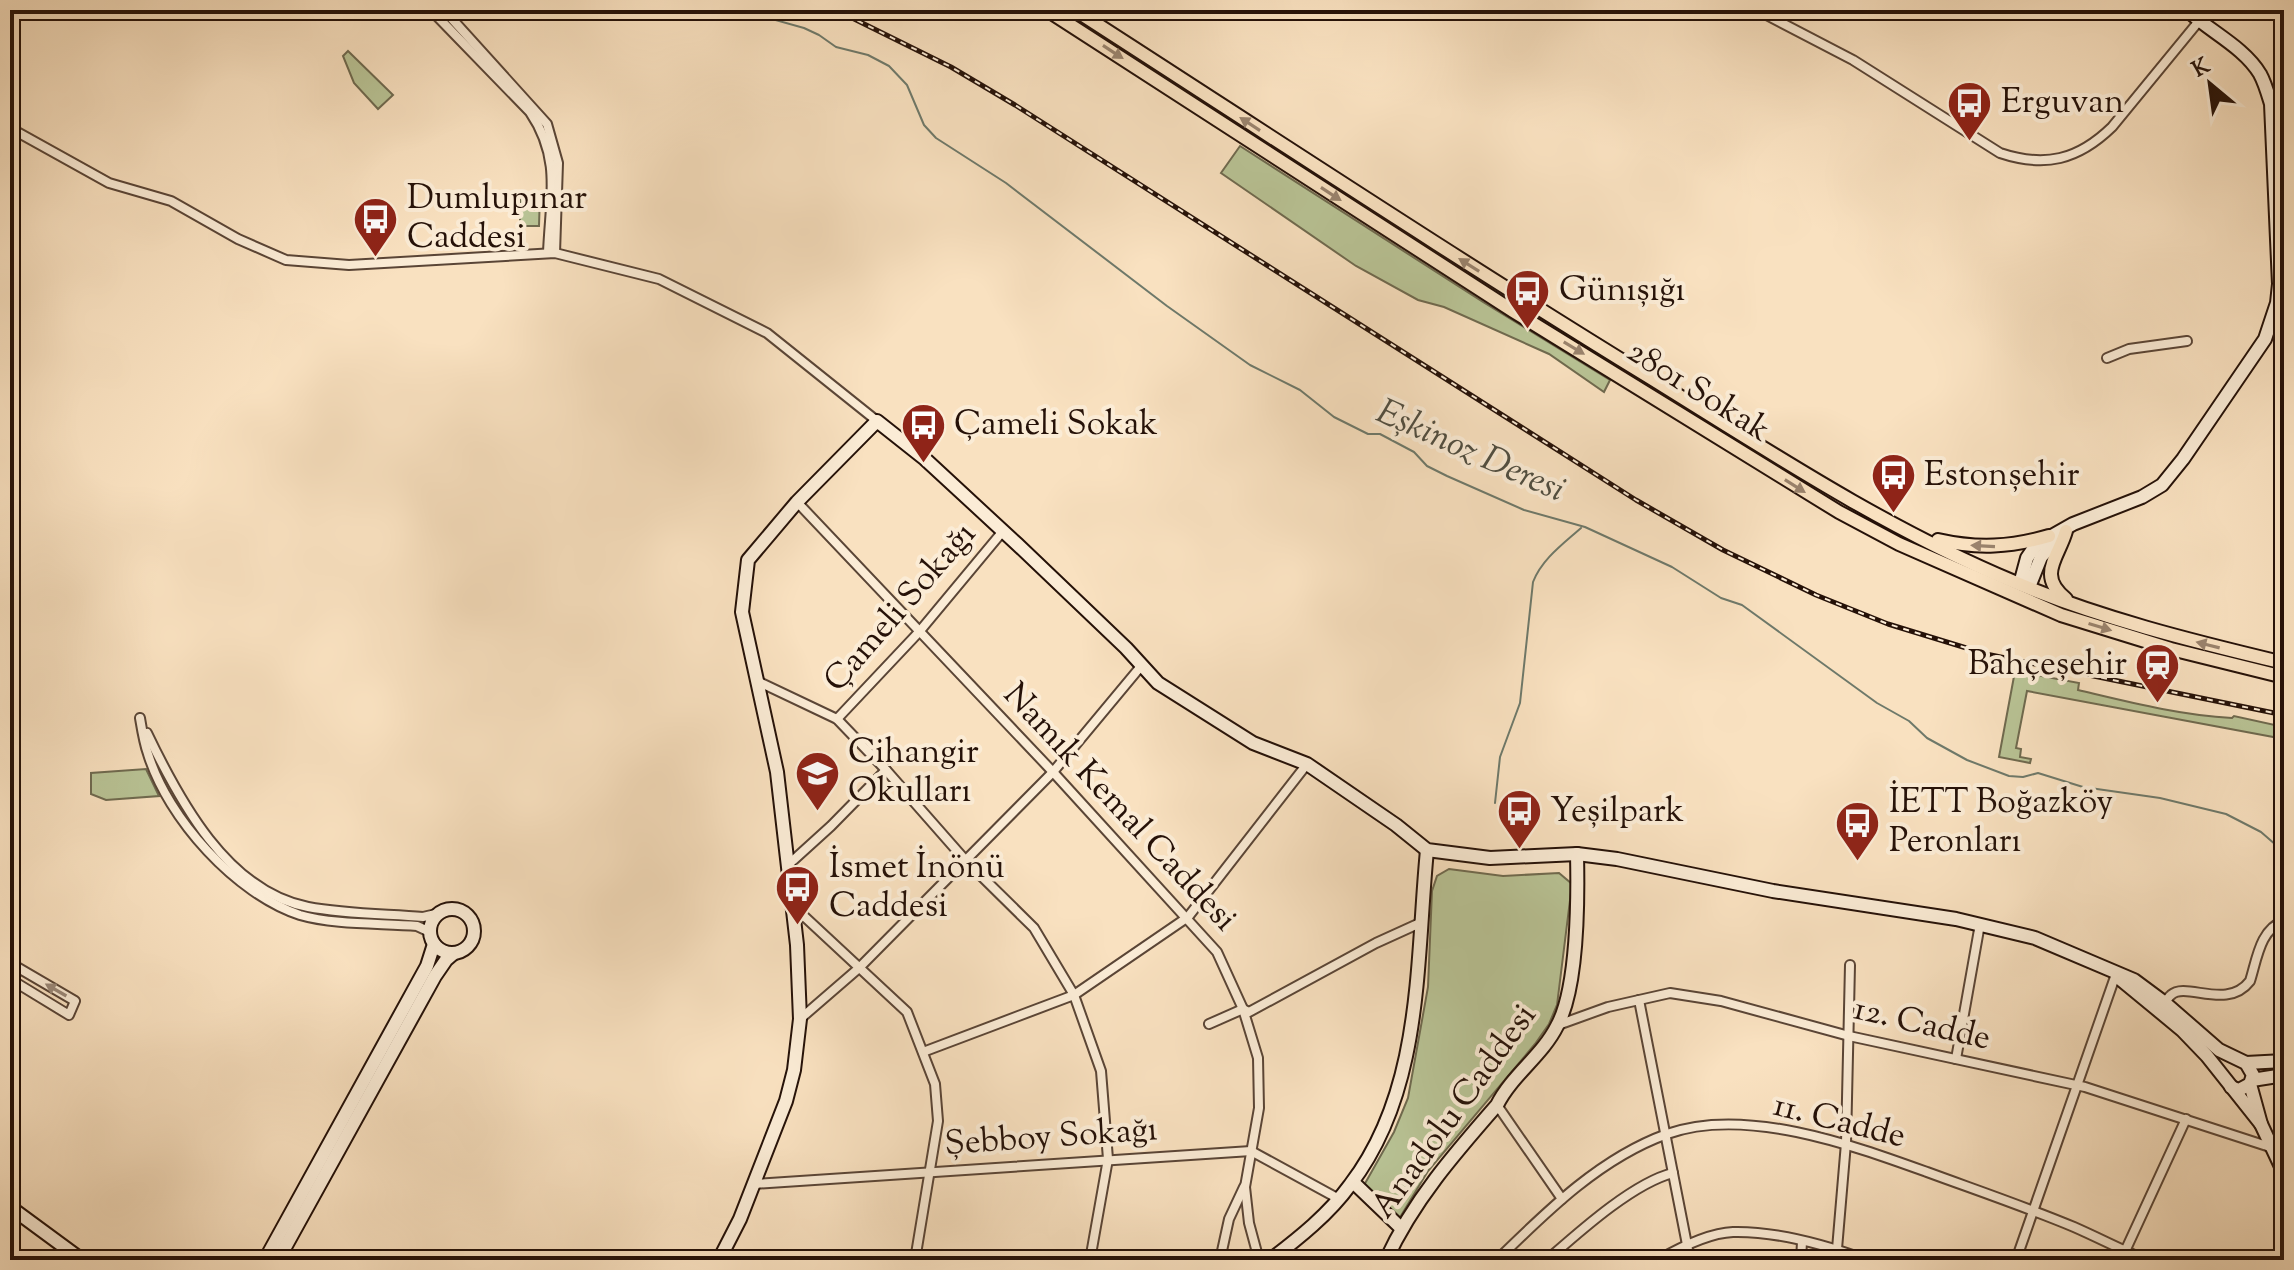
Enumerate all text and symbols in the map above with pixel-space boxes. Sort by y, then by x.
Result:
north arrow [2170,44,2250,124]
one-way arrow [1102,45,1123,60]
text: K [2187,51,2217,87]
bus stop icon: Erguvan [1946,79,1994,142]
place label: Erguvan [2001,79,2124,128]
one-way arrow [1240,117,1261,132]
place label: Dumlupınar Caddesi [407,175,587,263]
one-way arrow [1320,187,1341,202]
bus stop icon: Dumlupınar Caddesi [352,195,400,258]
one-way arrow [1458,259,1480,273]
bus stop icon: Günışığı [1504,267,1552,330]
place label: Günışığı [1559,267,1685,316]
street label: 2801 Sokak [1617,329,1779,455]
one-way arrow [1563,341,1585,355]
water label: Eşkinoz Deresi [1367,387,1573,517]
bus stop icon: Çameli Sokak [899,401,947,464]
place label: Çameli Sokak [954,401,1158,450]
bus stop icon: Estonşehir [1869,452,1917,515]
place label: Estonşehir [1924,452,2080,501]
one-way arrow [1784,478,1805,493]
street label: Çameli Sokağı [813,512,989,704]
one-way arrow [1970,540,1995,553]
one-way arrow [2089,621,2113,634]
one-way arrow [2196,638,2221,651]
place label: Bahçeşehir [1968,641,2127,690]
station icon: Bahçeşehir [2134,641,2182,704]
street label: Namık Kemal Caddesi [990,673,1248,943]
place label: Cihangir Okulları [848,729,979,817]
school or university icon: Cihangir Okulları [793,749,841,812]
place label: İETT Boğazköy Peronları [1889,779,2113,867]
bus stop icon: Yeşilpark [1495,788,1543,851]
place label: Yeşilpark [1550,788,1684,837]
bus stop icon: İETT Boğazköy Peronları [1834,799,1882,862]
place label: İsmet İnönü Caddesi [829,844,1005,932]
bus stop icon: İsmet İnönü Caddesi [774,864,822,927]
one-way arrow [45,983,68,997]
street label: 12. Cadde [1849,985,1995,1065]
street label: Anadolu Caddesi [1360,994,1550,1230]
street label: 11. Cadde [1768,1082,1910,1162]
street label: Şebboy Sokağı [943,1106,1159,1170]

